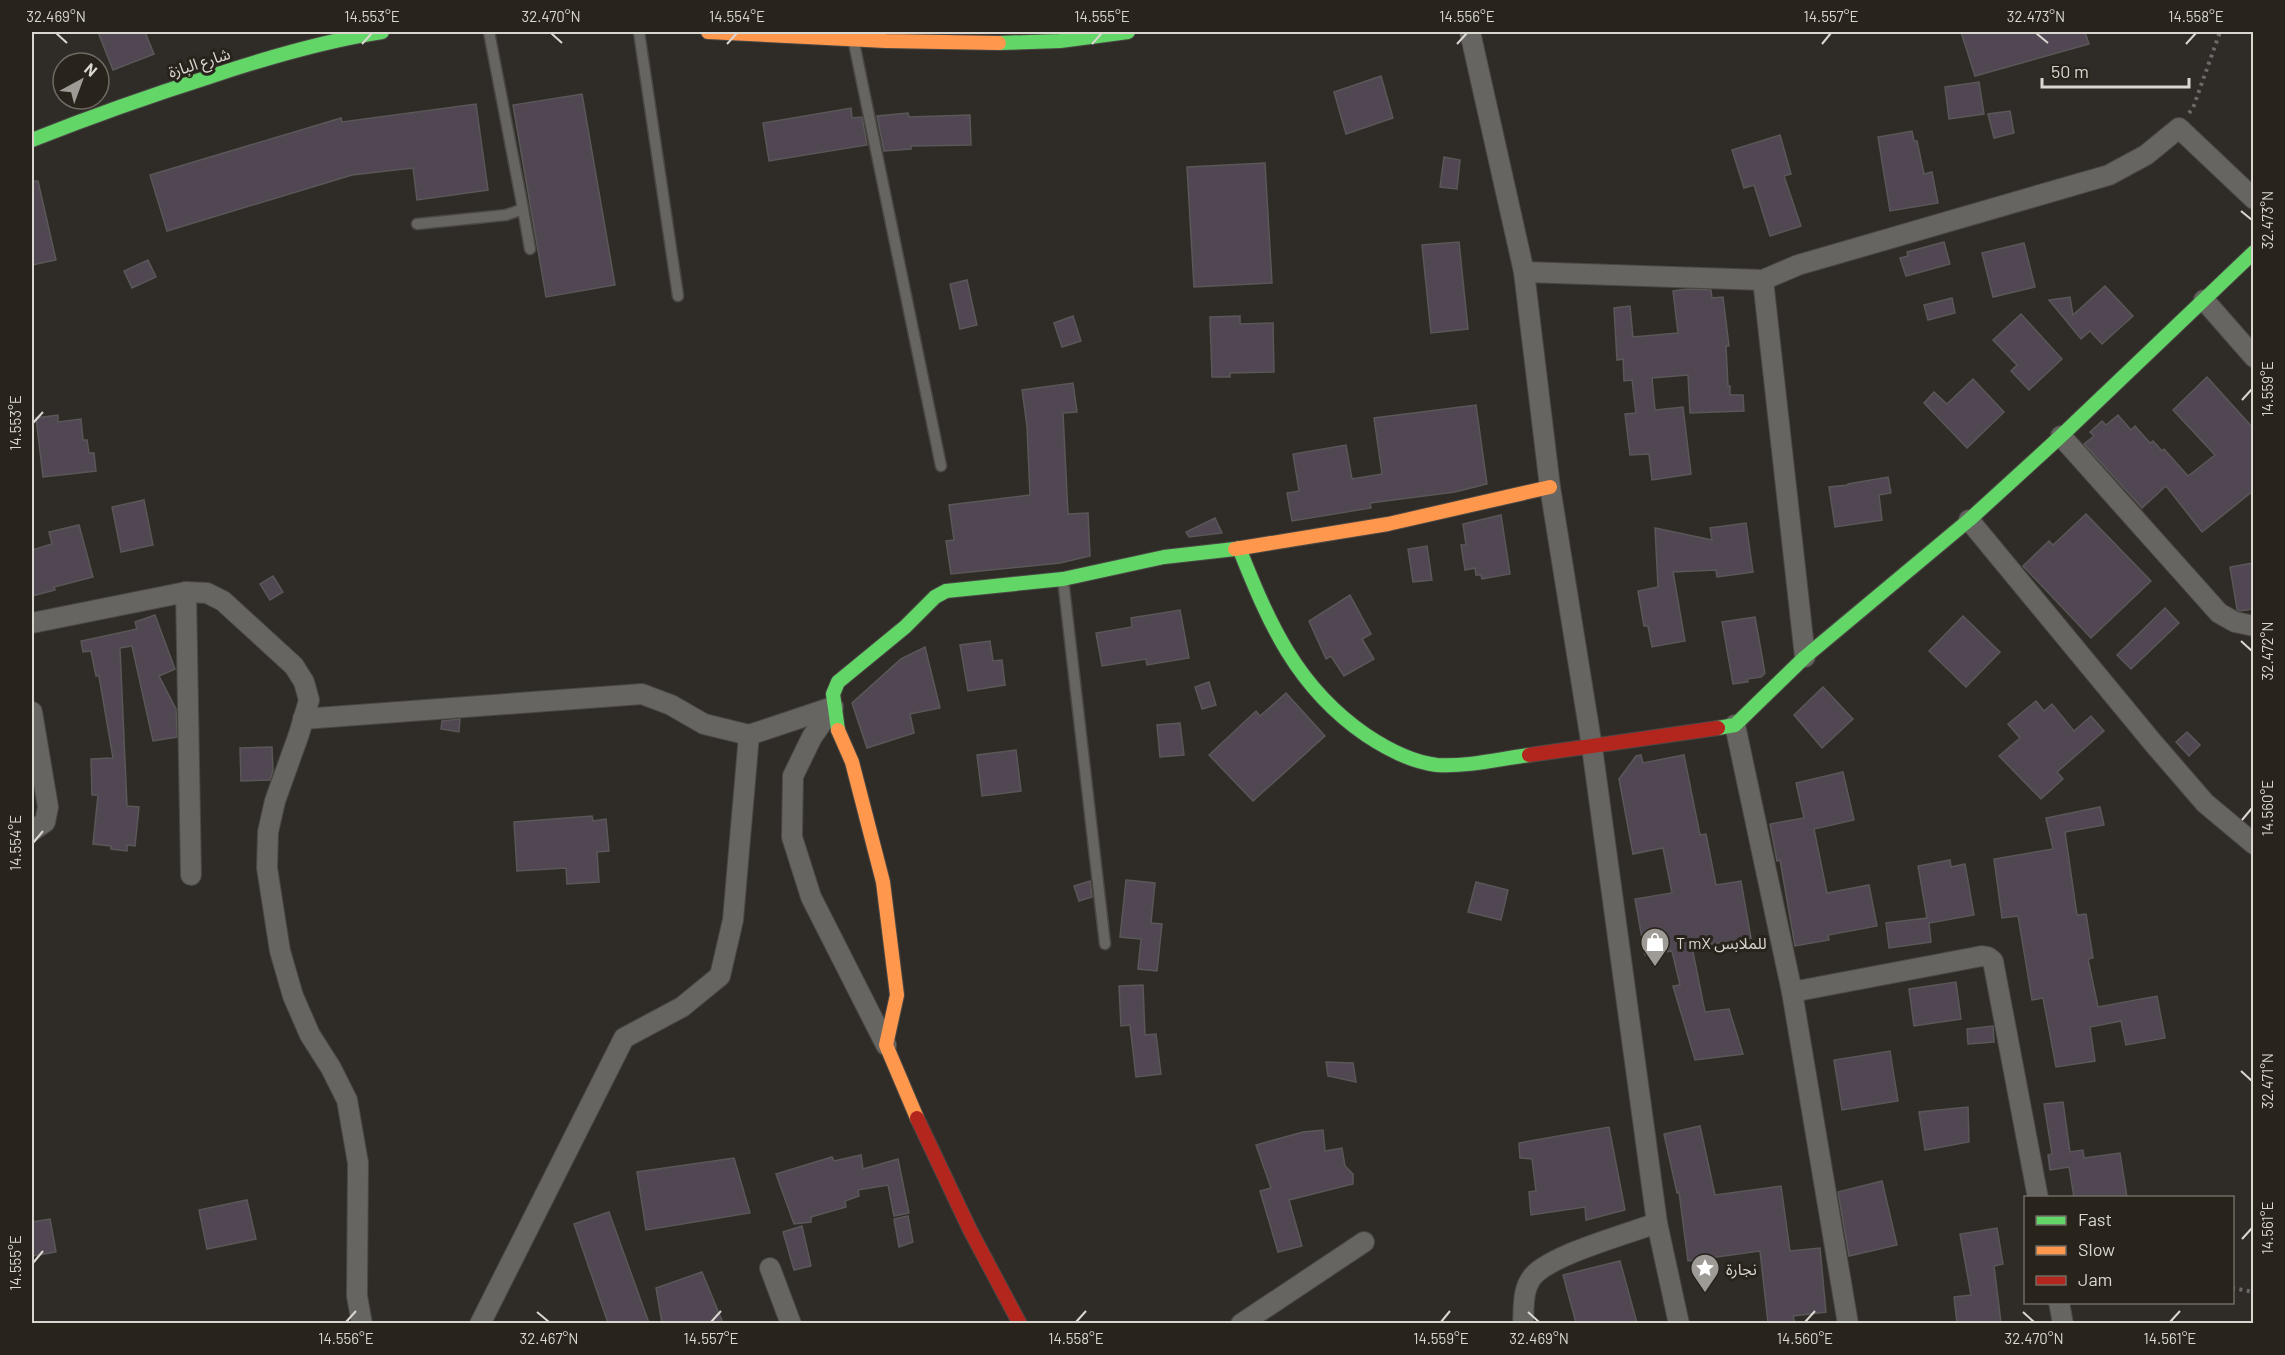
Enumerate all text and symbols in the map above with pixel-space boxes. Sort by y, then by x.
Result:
text: 32.469°N [26,7,86,25]
text: 14.553°E [344,7,400,25]
text: 32.470°N [521,7,581,25]
text: 14.554°E [709,7,765,25]
text: 14.555°E [1074,7,1130,25]
text: 14.556°E [1439,7,1495,25]
text: 14.557°E [1804,7,1859,25]
text: 32.473°N [2007,7,2065,25]
text: 14.558°E [2168,7,2224,25]
street label: شارع البازة [166,43,234,85]
north arrow [51,51,111,111]
scale bar [2042,51,2189,89]
text: N [81,59,101,80]
text: 50 m [2051,60,2089,82]
text: 32.473°N [2258,191,2276,249]
text: 14.559°E [2258,361,2276,417]
text: 14.553°E [6,395,24,451]
text: 32.472°N [2258,622,2276,680]
text: 14.560°E [2258,780,2276,836]
text: 14.554°E [6,815,24,871]
shop icon: T mX للملابس [1639,926,1671,968]
place label: T mX للملابس [1676,933,1767,953]
text: 32.471°N [2258,1053,2276,1109]
legend [2024,1196,2234,1304]
text: 14.561°E [2258,1202,2276,1254]
text: Fast [2078,1208,2112,1230]
text: 14.555°E [6,1235,24,1291]
text: Slow [2078,1238,2115,1260]
place icon: نجارة [1689,1252,1721,1294]
place label: نجارة [1726,1259,1757,1279]
text: Jam [2078,1268,2112,1290]
text: 14.556°E [318,1329,374,1347]
text: 32.467°N [520,1329,578,1347]
text: 14.557°E [684,1329,739,1347]
text: 14.558°E [1048,1329,1104,1347]
text: 14.559°E [1413,1329,1469,1347]
text: 32.469°N [1509,1329,1569,1347]
text: 14.560°E [1777,1329,1833,1347]
text: 32.470°N [2004,1329,2064,1347]
text: 14.561°E [2144,1329,2196,1347]

